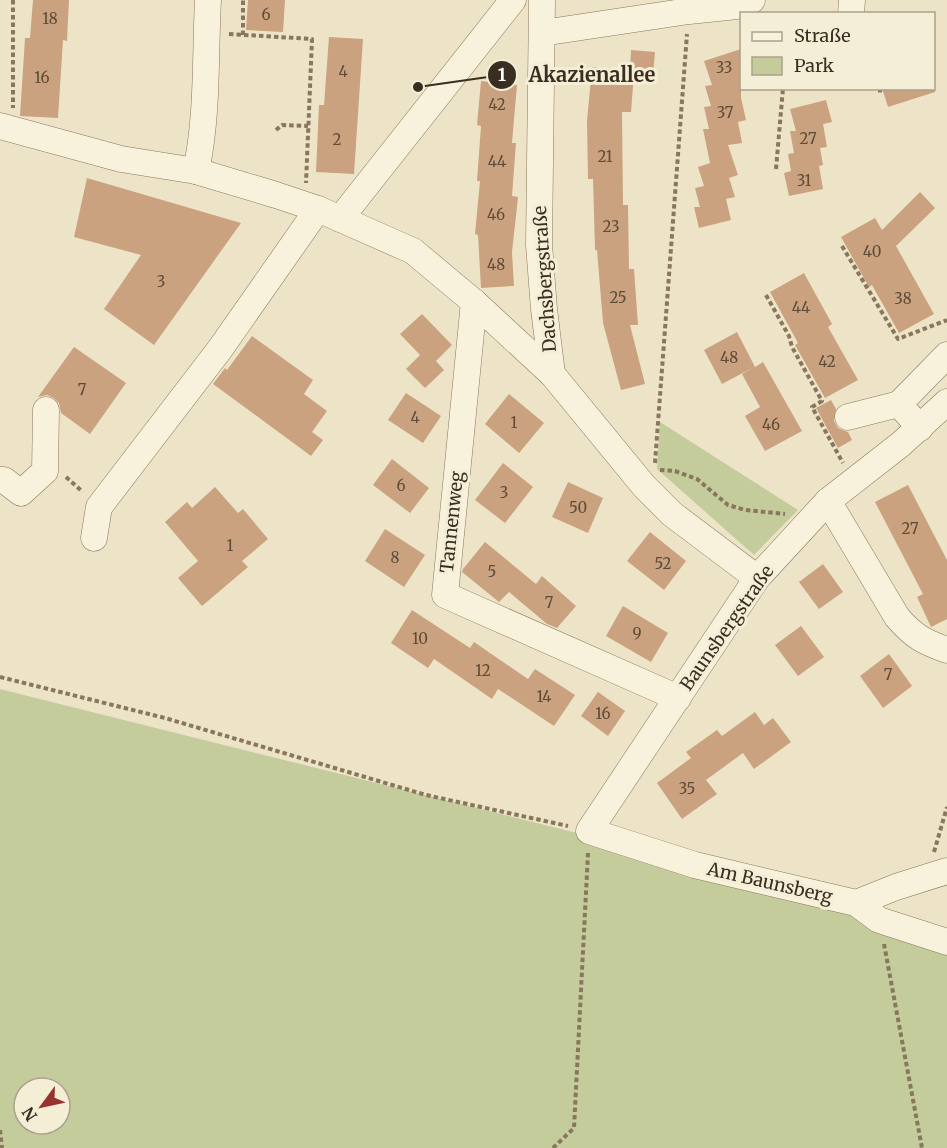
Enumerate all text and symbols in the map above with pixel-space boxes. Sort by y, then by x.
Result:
house number: 6 [261,5,271,24]
house number: 18 [42,9,58,28]
legend [740,12,935,90]
text: Straße [794,24,851,47]
text: Park [794,54,835,77]
callout: Akazienallee [487,56,667,94]
house number: 33 [716,58,732,77]
house number: 4 [338,62,348,81]
text: Akazienallee [528,62,656,87]
text: 1 [498,63,506,86]
house number: 16 [34,68,50,87]
house number: 42 [488,95,506,114]
house number: 37 [717,103,734,122]
house number: 27 [800,129,817,148]
house number: 2 [333,130,342,149]
house number: 21 [597,147,613,166]
house number: 44 [488,152,506,171]
house number: 31 [797,171,812,190]
house number: 46 [487,205,505,224]
street label: Dachsbergstraße [528,205,561,353]
house number: 23 [603,217,619,236]
house number: 40 [863,242,881,261]
house number: 48 [487,255,505,274]
house number: 3 [157,272,165,291]
house number: 25 [609,288,627,307]
house number: 38 [894,289,912,308]
house number: 44 [792,298,810,317]
house number: 48 [720,348,738,367]
house number: 42 [818,352,836,371]
house number: 7 [78,380,87,399]
house number: 4 [410,408,420,427]
house number: 1 [511,413,518,432]
house number: 46 [762,415,780,434]
street label: Tannenweg [435,470,468,574]
house number: 6 [396,476,406,495]
house number: 3 [500,483,508,502]
house number: 50 [569,498,587,517]
house number: 27 [902,519,919,538]
house number: 1 [227,536,234,555]
house number: 8 [391,548,400,567]
house number: 52 [654,554,672,573]
street label: Baunsbergstraße [675,561,778,695]
house number: 5 [488,562,496,581]
house number: 7 [545,593,554,612]
house number: 9 [632,624,642,643]
house number: 10 [412,629,428,648]
house number: 12 [475,661,491,680]
house number: 7 [884,665,893,684]
house number: 14 [536,687,552,706]
house number: 16 [595,704,611,723]
house number: 35 [679,779,695,798]
street label: Am Baunsberg [704,857,835,908]
north arrow [12,1076,72,1136]
text: N [17,1103,41,1125]

